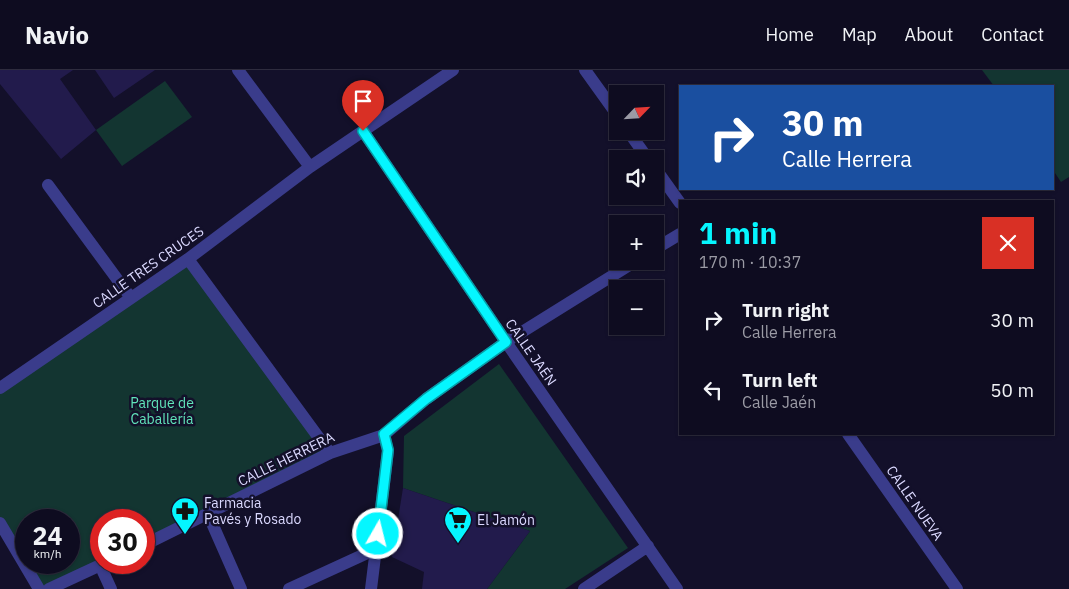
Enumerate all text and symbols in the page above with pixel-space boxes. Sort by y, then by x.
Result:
text: Navio [25,19,89,51]
text: Home [766,23,814,46]
text: Map [842,23,877,46]
text: About [905,23,953,46]
text: Contact [981,23,1044,46]
pin [342,80,384,131]
north arrow [609,85,664,140]
map controls [609,85,664,335]
icon: arrive [349,87,377,115]
text: 30 m [782,100,864,146]
icon: right [699,105,764,170]
text: Calle Herrera [782,144,912,173]
button: sound [609,150,664,205]
text: 1 min [699,213,777,252]
button: + [609,215,664,270]
button: close [982,217,1034,269]
street label: CALLE TRES CRUCES [89,222,207,312]
text: 170 m · 10:37 [699,252,801,272]
button: − [609,280,664,335]
text: Turn right [742,298,829,322]
icon: right [699,306,727,334]
text: 30 m [990,308,1034,332]
street label: CALLE JAÉN [501,315,561,389]
text: Calle Herrera [742,322,837,342]
text: Turn left [742,368,818,392]
icon: left [699,376,727,404]
text: 50 m [990,378,1034,402]
text: Calle Jaén [742,392,816,412]
park label: Parque de Caballería [130,394,194,428]
street label: CALLE HERRERA [235,428,337,490]
street label: CALLE NUEVA [883,462,947,544]
place label: Farmacia Pavés y Rosado [204,494,302,528]
pharmacy icon: Farmacia Pavés y Rosado [170,496,200,535]
supermarket icon: El Jamón [443,505,473,544]
position arrow [351,507,403,559]
speed limit sign: 30 [90,509,155,574]
place label: El Jamón [477,511,535,529]
text: 24 [32,519,63,552]
text: km/h [33,546,62,561]

